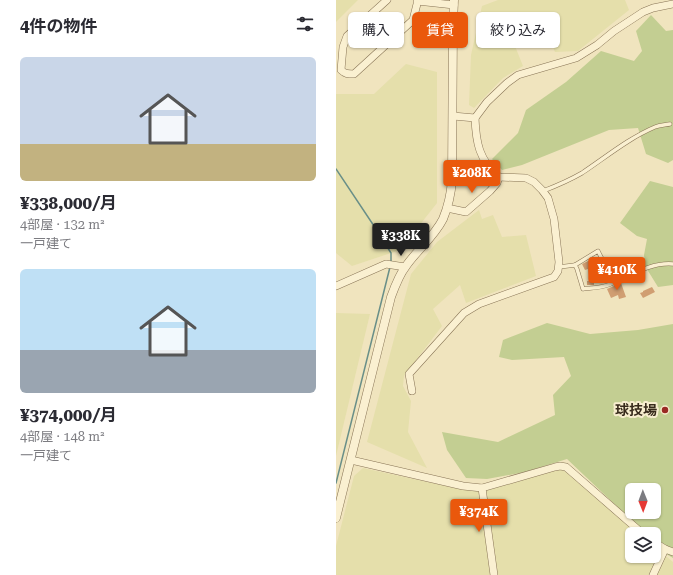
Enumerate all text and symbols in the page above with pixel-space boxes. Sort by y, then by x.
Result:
chip: 購入 [348,12,404,48]
chip: 賃貸 [412,12,468,48]
chip: 絞り込み [476,12,560,48]
icon: filters [294,13,316,35]
text: 4件の物件 [20,16,98,36]
icon: home [132,83,204,155]
pin: ¥208K [444,160,500,194]
text: ¥208K [452,165,492,180]
text: ¥338,000/月 [20,193,117,213]
text: 4部屋 · 132 m² [20,217,104,232]
pin: ¥338K [373,223,429,257]
text: ¥338K [381,228,421,243]
text: 一戸建て [20,236,72,251]
pin: ¥410K [589,257,645,291]
text: ¥410K [597,262,637,277]
icon: home [132,295,204,367]
place label: 球技場 [615,402,657,418]
text: ¥374,000/月 [20,405,117,425]
marker: 球技場 [660,405,670,415]
text: 4部屋 · 148 m² [20,429,104,444]
text: 一戸建て [20,448,72,463]
north arrow [625,483,661,519]
map controls [625,483,661,563]
pin: ¥374K [451,499,507,533]
text: ¥374K [459,504,499,519]
button: layers [625,527,661,563]

